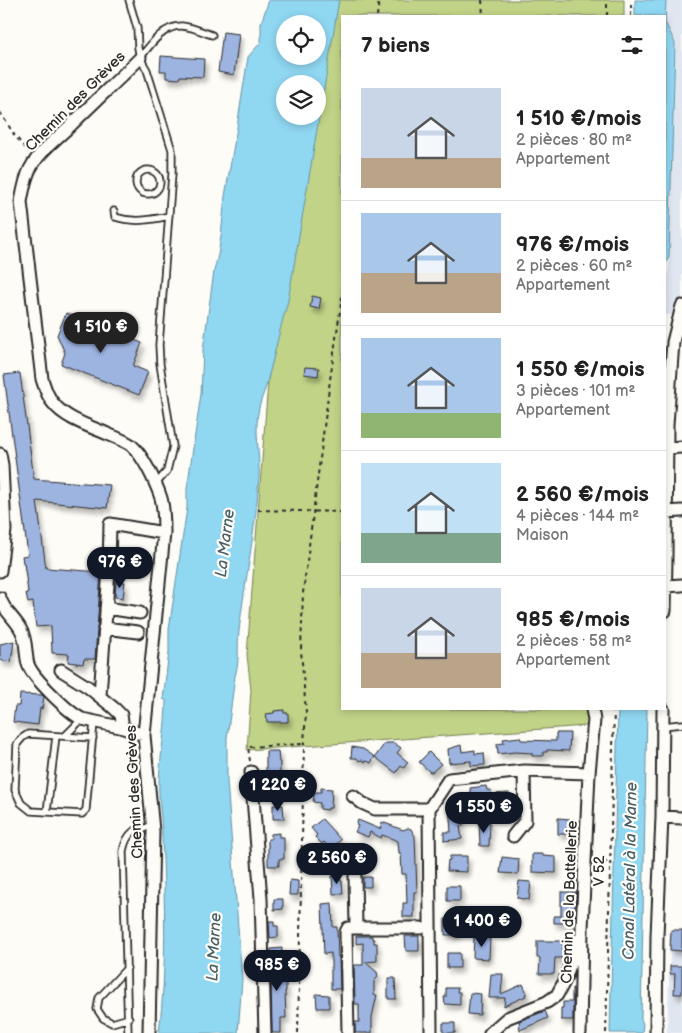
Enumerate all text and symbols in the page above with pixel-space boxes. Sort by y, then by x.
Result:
map controls [276,15,326,125]
button: locate [276,15,326,65]
icon: filters [618,31,646,59]
text: 7 biens [361,33,430,58]
street label: Chemin des Grèves [21,47,130,155]
button: layers [276,75,326,125]
text: 1 510 €/mois [516,106,641,131]
icon: home [401,108,461,168]
text: 2 pièces · 80 m² [516,131,632,150]
text: Appartement [516,150,610,169]
text: 976 €/mois [516,232,629,257]
icon: home [401,233,461,293]
text: 2 pièces · 60 m² [516,257,632,276]
text: Appartement [516,276,610,295]
pin: 1 510 € [55,312,147,354]
text: 1 510 € [74,318,128,337]
text: 1 550 €/mois [516,357,645,382]
icon: home [401,358,461,418]
text: 3 pièces · 101 m² [516,382,635,401]
text: Appartement [516,401,610,420]
text: 2 560 €/mois [516,482,649,507]
icon: home [401,483,461,543]
text: 4 pièces · 144 m² [516,507,639,526]
water label: La Marne [212,508,239,578]
text: Maison [516,526,569,545]
pin: 976 € [85,546,155,589]
text: 976 € [98,553,142,572]
text: 985 €/mois [516,607,630,632]
icon: home [401,608,461,668]
text: 2 pièces · 58 m² [516,632,632,651]
text: Appartement [516,651,610,670]
street label: Chemin des Grèves [121,724,147,859]
pin: 1 220 € [232,770,324,812]
text: 1 220 € [250,776,306,795]
water label: Canal Latéral à la Marne [619,782,642,960]
pin: 1 550 € [438,792,530,834]
text: 1 550 € [456,798,512,817]
street label: Chemin de la Battellerie [557,820,582,984]
pin: 2 560 € [291,842,383,885]
text: 2 560 € [307,849,367,868]
street label: V 52 [590,855,609,887]
pin: 1 400 € [436,906,528,948]
water label: La Marne [203,912,226,982]
text: 1 400 € [454,912,510,931]
pin: 985 € [242,950,312,992]
text: 985 € [255,956,299,975]

